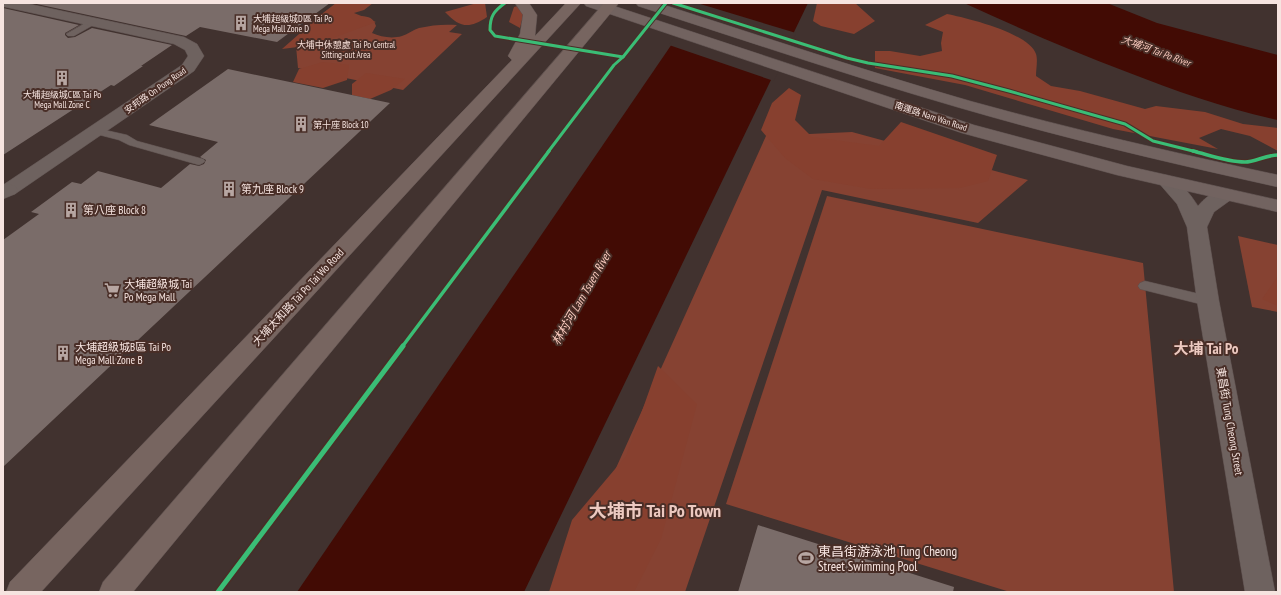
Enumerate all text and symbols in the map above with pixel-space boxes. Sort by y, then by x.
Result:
place label: 大埔超級城D區 Tai Po Mega Mall Zone D [253,13,332,34]
building icon: 大埔超級城D區 Tai Po Mega Mall Zone D [232,14,250,32]
water label: 大埔河 Tai Po River [1120,33,1193,70]
park label: 大埔中休憩處 Tai Po Central Sitting-out Area [297,39,396,60]
street label: 安邦路 On Pong Road [122,65,188,115]
building icon: 大埔超級城C區 Tai Po Mega Mall Zone C [53,69,71,87]
place label: 大埔超級城C區 Tai Po Mega Mall Zone C [23,89,101,110]
street label: 南運路 Nam Wan Road [893,99,969,133]
building icon: 第十座 Block 10 [292,115,310,133]
place label: 第十座 Block 10 [313,119,369,130]
building icon: 第九座 Block 9 [220,180,238,198]
place label: 第九座 Block 9 [241,182,304,196]
building icon: 第八座 Block 8 [62,201,80,219]
place label: 第八座 Block 8 [83,203,146,217]
street label: 大埔太和路 Tai Po Tai Wo Road [249,245,347,348]
water label: 林村河 Lam Tsuen River [548,247,615,348]
place label: 大埔超級城 Tai Po Mega Mall [124,277,192,304]
supermarket icon: 大埔超級城 Tai Po Mega Mall [103,281,121,299]
district label: 大埔 Tai Po [1174,339,1239,358]
place label: 大埔超級城B區 Tai Po Mega Mall Zone B [75,340,171,367]
building icon: 大埔超級城B區 Tai Po Mega Mall Zone B [54,344,72,362]
street label: 東昌街 Tung Cheong Street [1214,366,1246,476]
district label: 大埔市 Tai Po Town [589,499,721,522]
place label: 東昌街游泳池 Tung Cheong Street Swimming Pool [818,543,957,575]
sports icon: 東昌街游泳池 Tung Cheong Street Swimming Pool [797,549,815,567]

